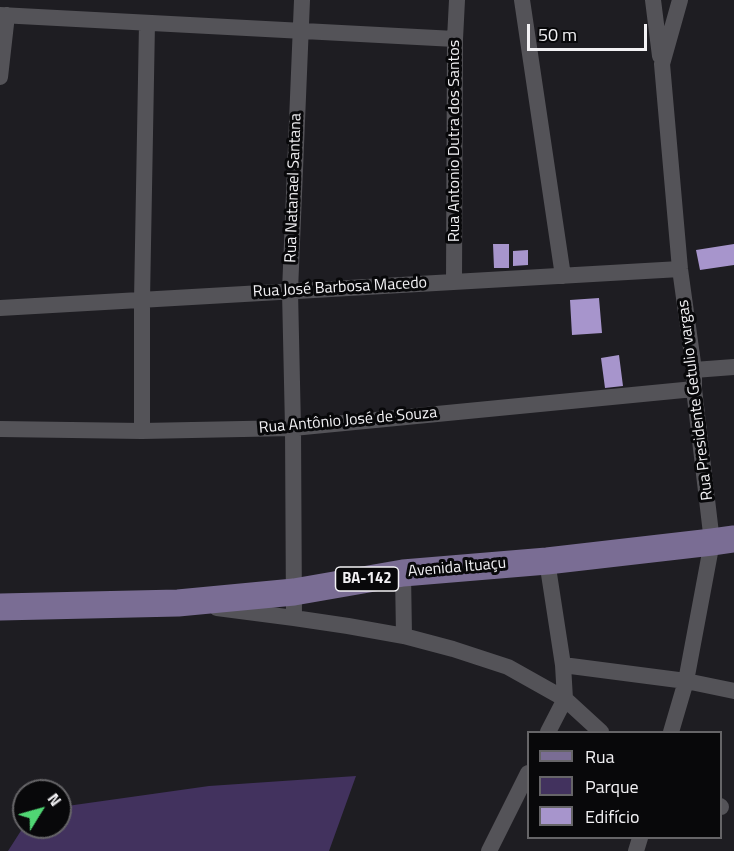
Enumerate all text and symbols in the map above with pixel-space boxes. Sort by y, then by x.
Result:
scale bar [530,12,650,50]
text: 50 m [538,21,577,48]
street label: Rua Antonio Dutra dos Santos [445,40,465,242]
street label: Rua Natanael Santana [282,113,306,263]
street label: Rua José Barbosa Macedo [252,274,428,302]
street label: Rua Presidente Getulio vargas [674,299,718,501]
street label: Rua Antônio José de Souza [258,404,438,438]
street label: Avenida Ituaçu [407,554,507,582]
road number: BA-142 [336,567,398,591]
legend [527,731,722,839]
text: Rua [585,743,615,770]
text: Parque [585,773,639,800]
north arrow [12,779,72,839]
text: N [42,788,68,811]
text: Edifício [585,803,639,830]

